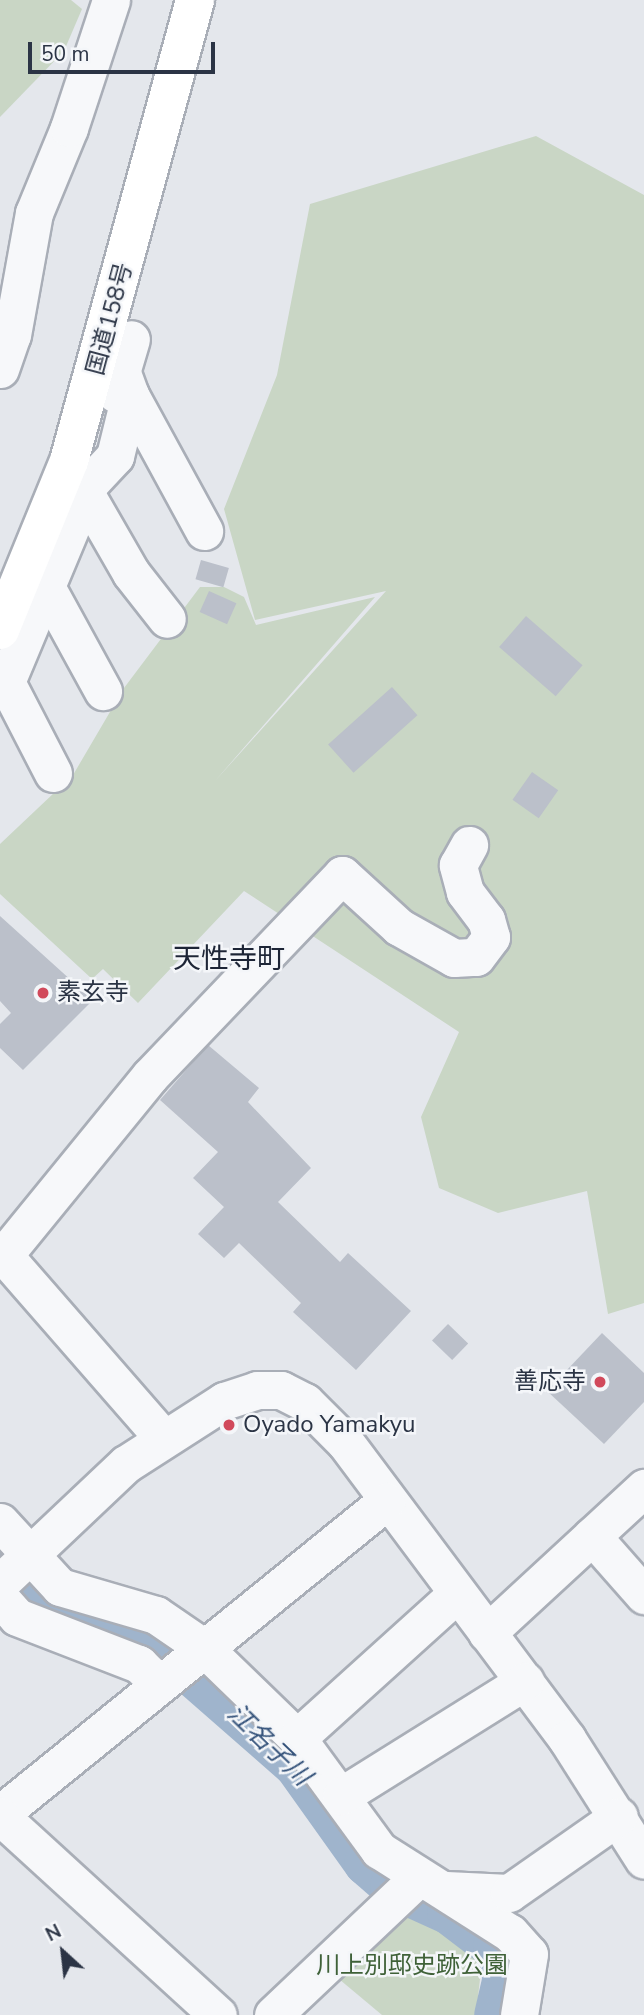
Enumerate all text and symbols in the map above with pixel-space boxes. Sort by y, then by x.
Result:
scale bar [32,28,219,72]
text: 50 m [41,40,90,68]
street label: 国道158号 [81,260,139,378]
district label: 天性寺町 [173,942,285,976]
place label: 素玄寺 [57,979,129,1007]
marker: 素玄寺 [35,985,51,1001]
place label: 善応寺 [514,1368,586,1396]
marker: 善応寺 [592,1374,608,1390]
place label: Oyado Yamakyu [243,1411,416,1439]
marker: Oyado Yamakyu [221,1417,237,1433]
water label: 江名子川 [221,1698,317,1792]
north arrow [28,1917,98,1987]
text: N [41,1918,66,1948]
park label: 川上別邸史跡公園 [316,1952,508,1980]

